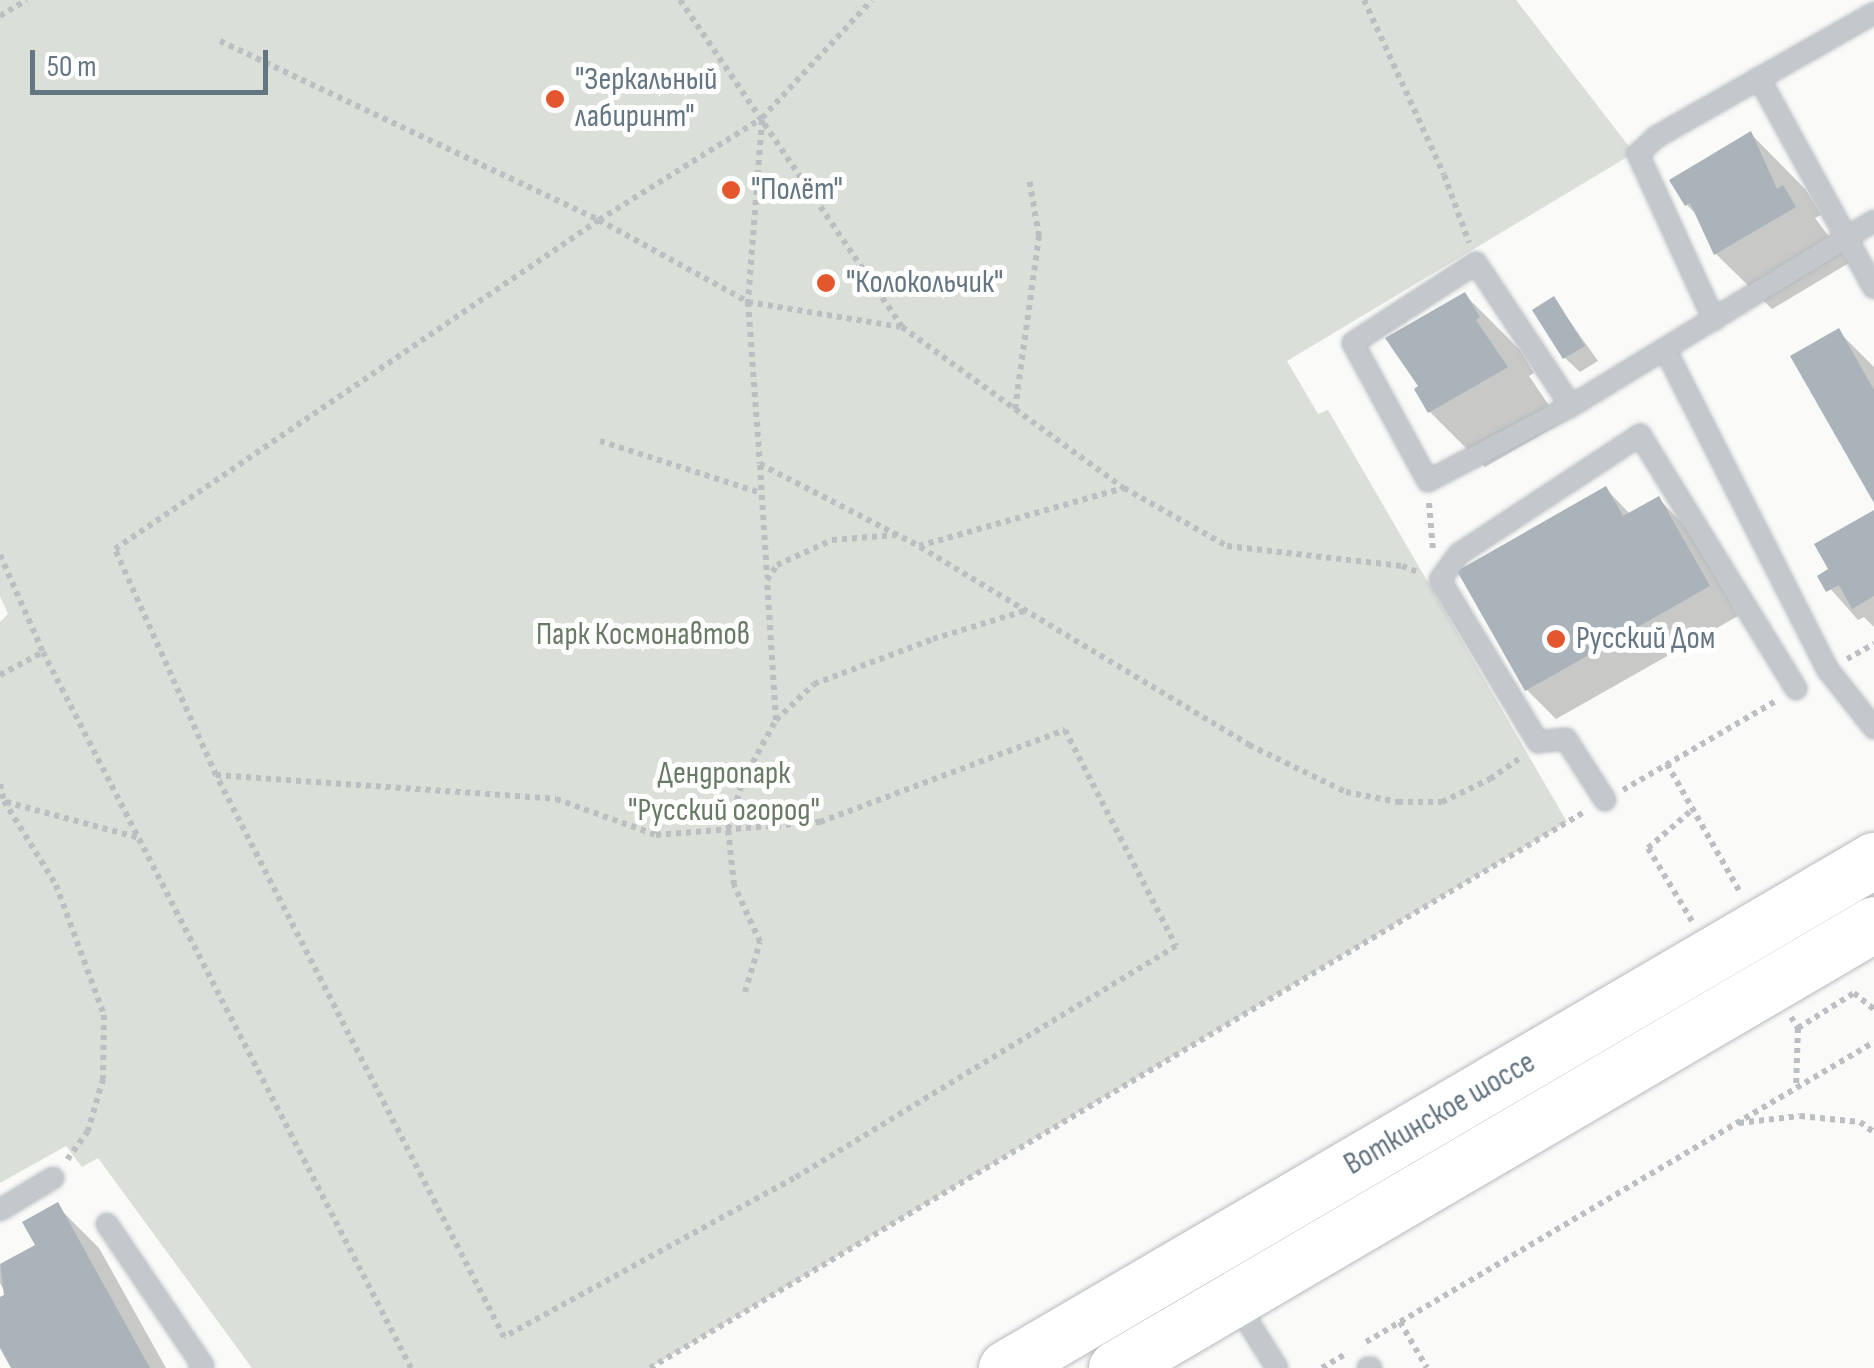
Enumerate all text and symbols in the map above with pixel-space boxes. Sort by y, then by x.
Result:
scale bar [35,30,272,92]
text: 50 m [47,49,96,85]
place label: "Зеркальный лабиринт" [575,62,717,137]
marker: "Зеркальный лабиринт" [544,88,566,110]
place label: "Полёт" [751,171,843,209]
marker: "Полёт" [720,179,742,201]
place label: "Колокольчик" [846,264,1003,302]
marker: "Колокольчик" [815,272,837,294]
park label: Парк Космонавтов [536,616,750,654]
place label: Русский Дом [1576,620,1715,658]
marker: Русский Дом [1545,628,1567,650]
park label: Дендропарк "Русский огород" [628,756,820,831]
street label: Воткинское шоссе [1338,1044,1542,1184]

